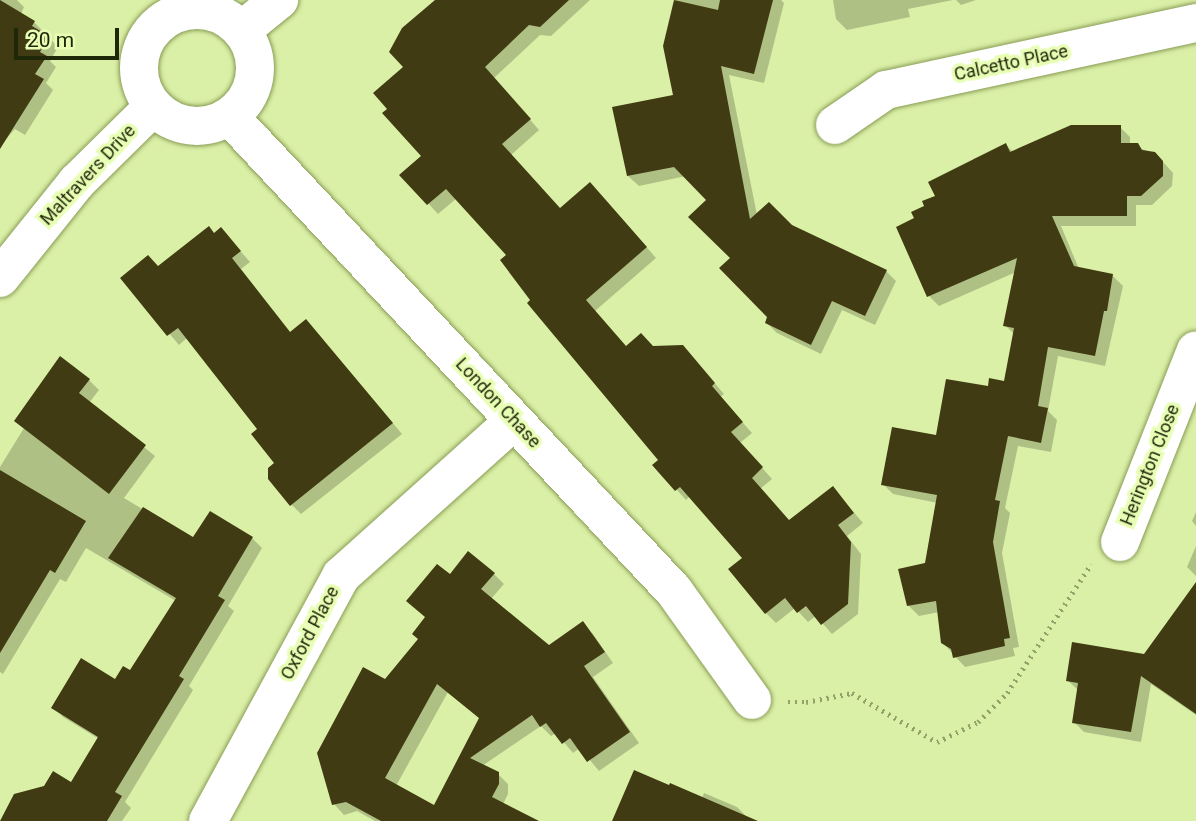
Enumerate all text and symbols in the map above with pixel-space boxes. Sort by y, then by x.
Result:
scale bar [18,14,122,58]
text: 20 m [27,28,74,52]
street label: Calcetto Place [952,40,1070,86]
street label: Maltravers Drive [36,120,140,230]
street label: London Chase [451,354,545,452]
street label: Herington Close [1116,401,1184,529]
street label: Oxford Place [276,583,344,683]

